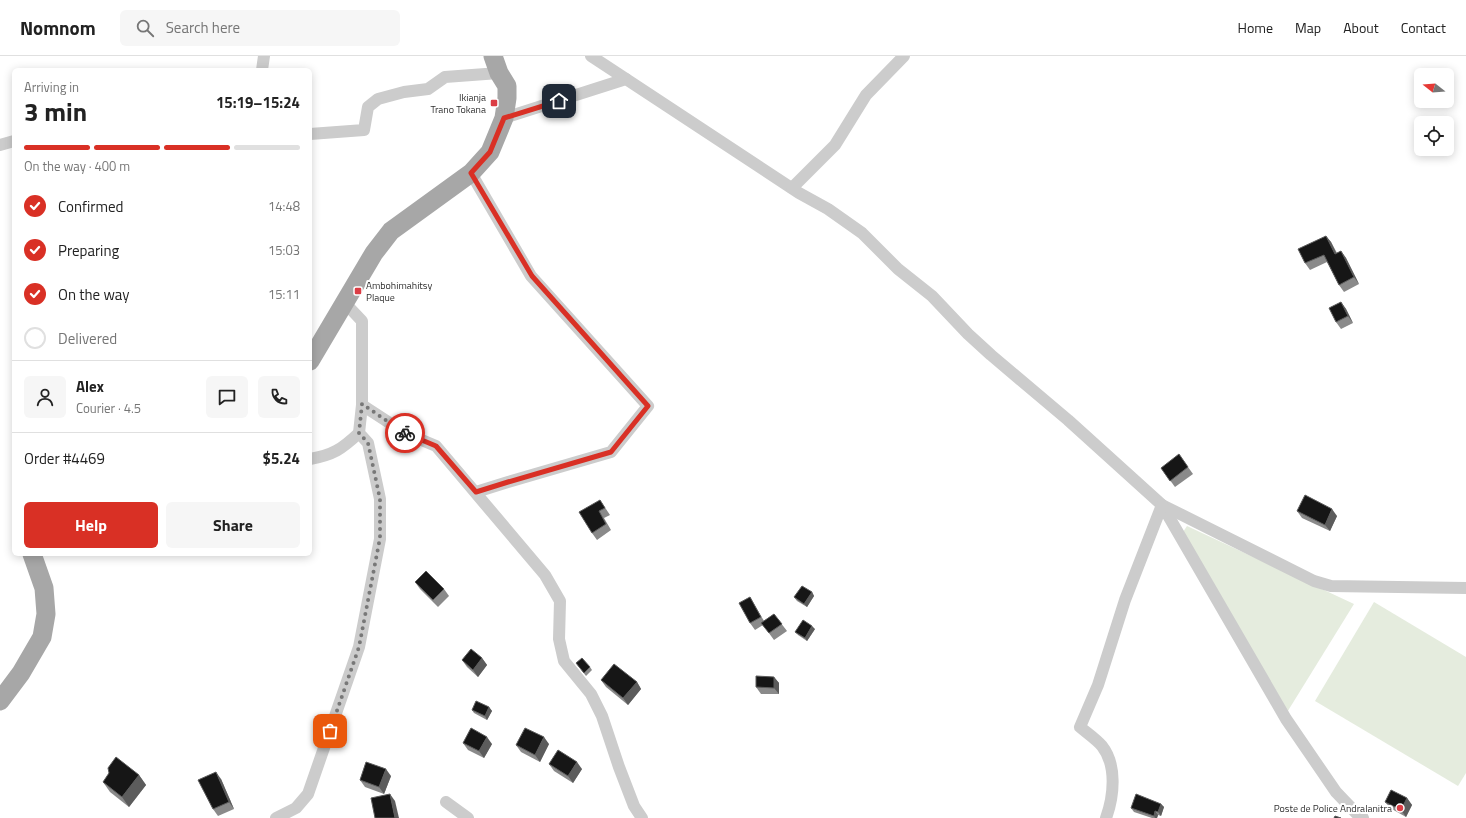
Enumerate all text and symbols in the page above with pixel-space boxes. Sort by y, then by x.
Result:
search box [120,10,400,46]
text: Nomnom [20,13,96,42]
text: Search here [166,16,240,39]
icon: search [134,17,156,39]
text: Home [1238,17,1273,38]
text: Map [1295,17,1321,38]
text: About [1343,17,1379,38]
text: Contact [1401,17,1446,38]
north arrow [1414,68,1454,108]
map controls [1414,68,1454,156]
text: Arriving in [24,77,79,97]
pin [542,84,576,118]
place label: Ikianja Trano Tokana [431,90,486,117]
icon: home [548,90,570,112]
text: 15:19–15:24 [216,91,300,114]
text: 3 min [24,92,87,131]
marker: Ikianja Trano Tokana [489,98,499,108]
button: locate [1414,116,1454,156]
text: On the way · 400 m [24,156,130,176]
icon: check [24,195,46,217]
text: Confirmed [58,195,123,218]
text: 14:48 [268,196,300,216]
icon: check [24,239,46,261]
text: Preparing [58,239,119,262]
text: 15:03 [268,240,300,260]
place label: Ambohimahitsy Plaque [366,278,432,305]
icon: check [24,283,46,305]
text: On the way [58,283,130,306]
text: 15:11 [268,284,300,304]
marker: Ambohimahitsy Plaque [353,286,363,296]
text: Delivered [58,327,117,350]
text: Alex [76,375,104,398]
button: person [24,376,66,418]
button: chat [206,376,248,418]
button: phone [258,376,300,418]
text: Courier · 4.5 [76,398,141,418]
courier [385,413,425,453]
icon: bike [394,422,416,444]
text: Order #4469 [24,447,105,470]
text: $5.24 [263,447,300,470]
button: Help [24,502,158,548]
button: Share [166,502,300,548]
pin [313,714,347,748]
icon: bag [319,720,341,742]
place label: Poste de Police Andralanitra [1274,801,1392,816]
marker: Poste de Police Andralanitra [1395,803,1405,813]

